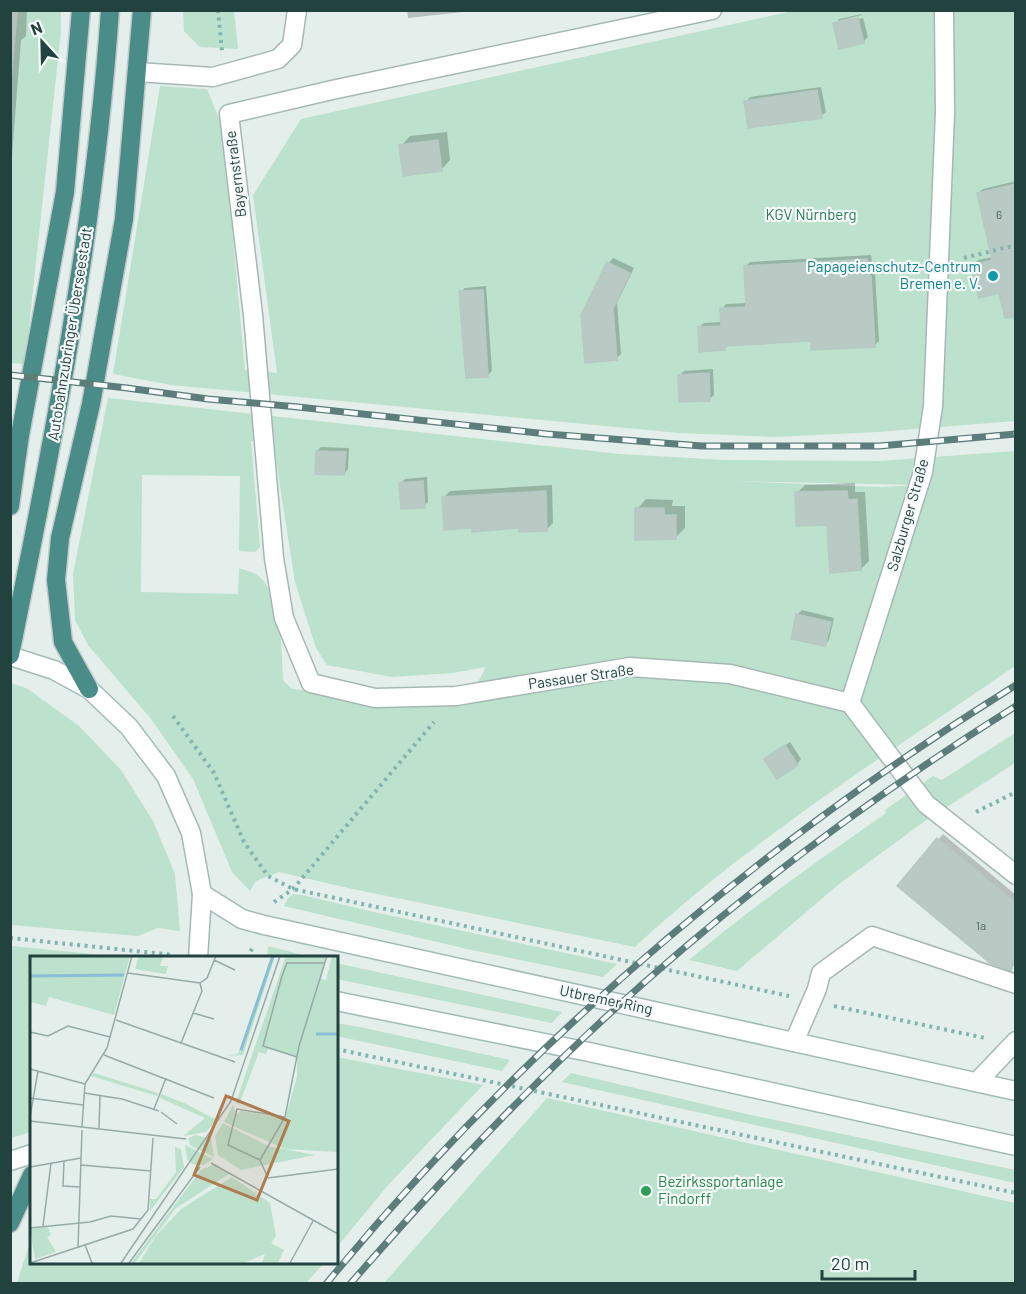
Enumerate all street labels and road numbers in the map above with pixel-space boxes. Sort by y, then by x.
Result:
street label: Bayernstraße [221,130,249,218]
street label: Autobahnzubringer Überseestadt [43,226,95,442]
street label: Salzburger Straße [882,456,932,573]
street label: Passauer Straße [527,660,635,692]
street label: Utbremer Ring [558,980,654,1018]

